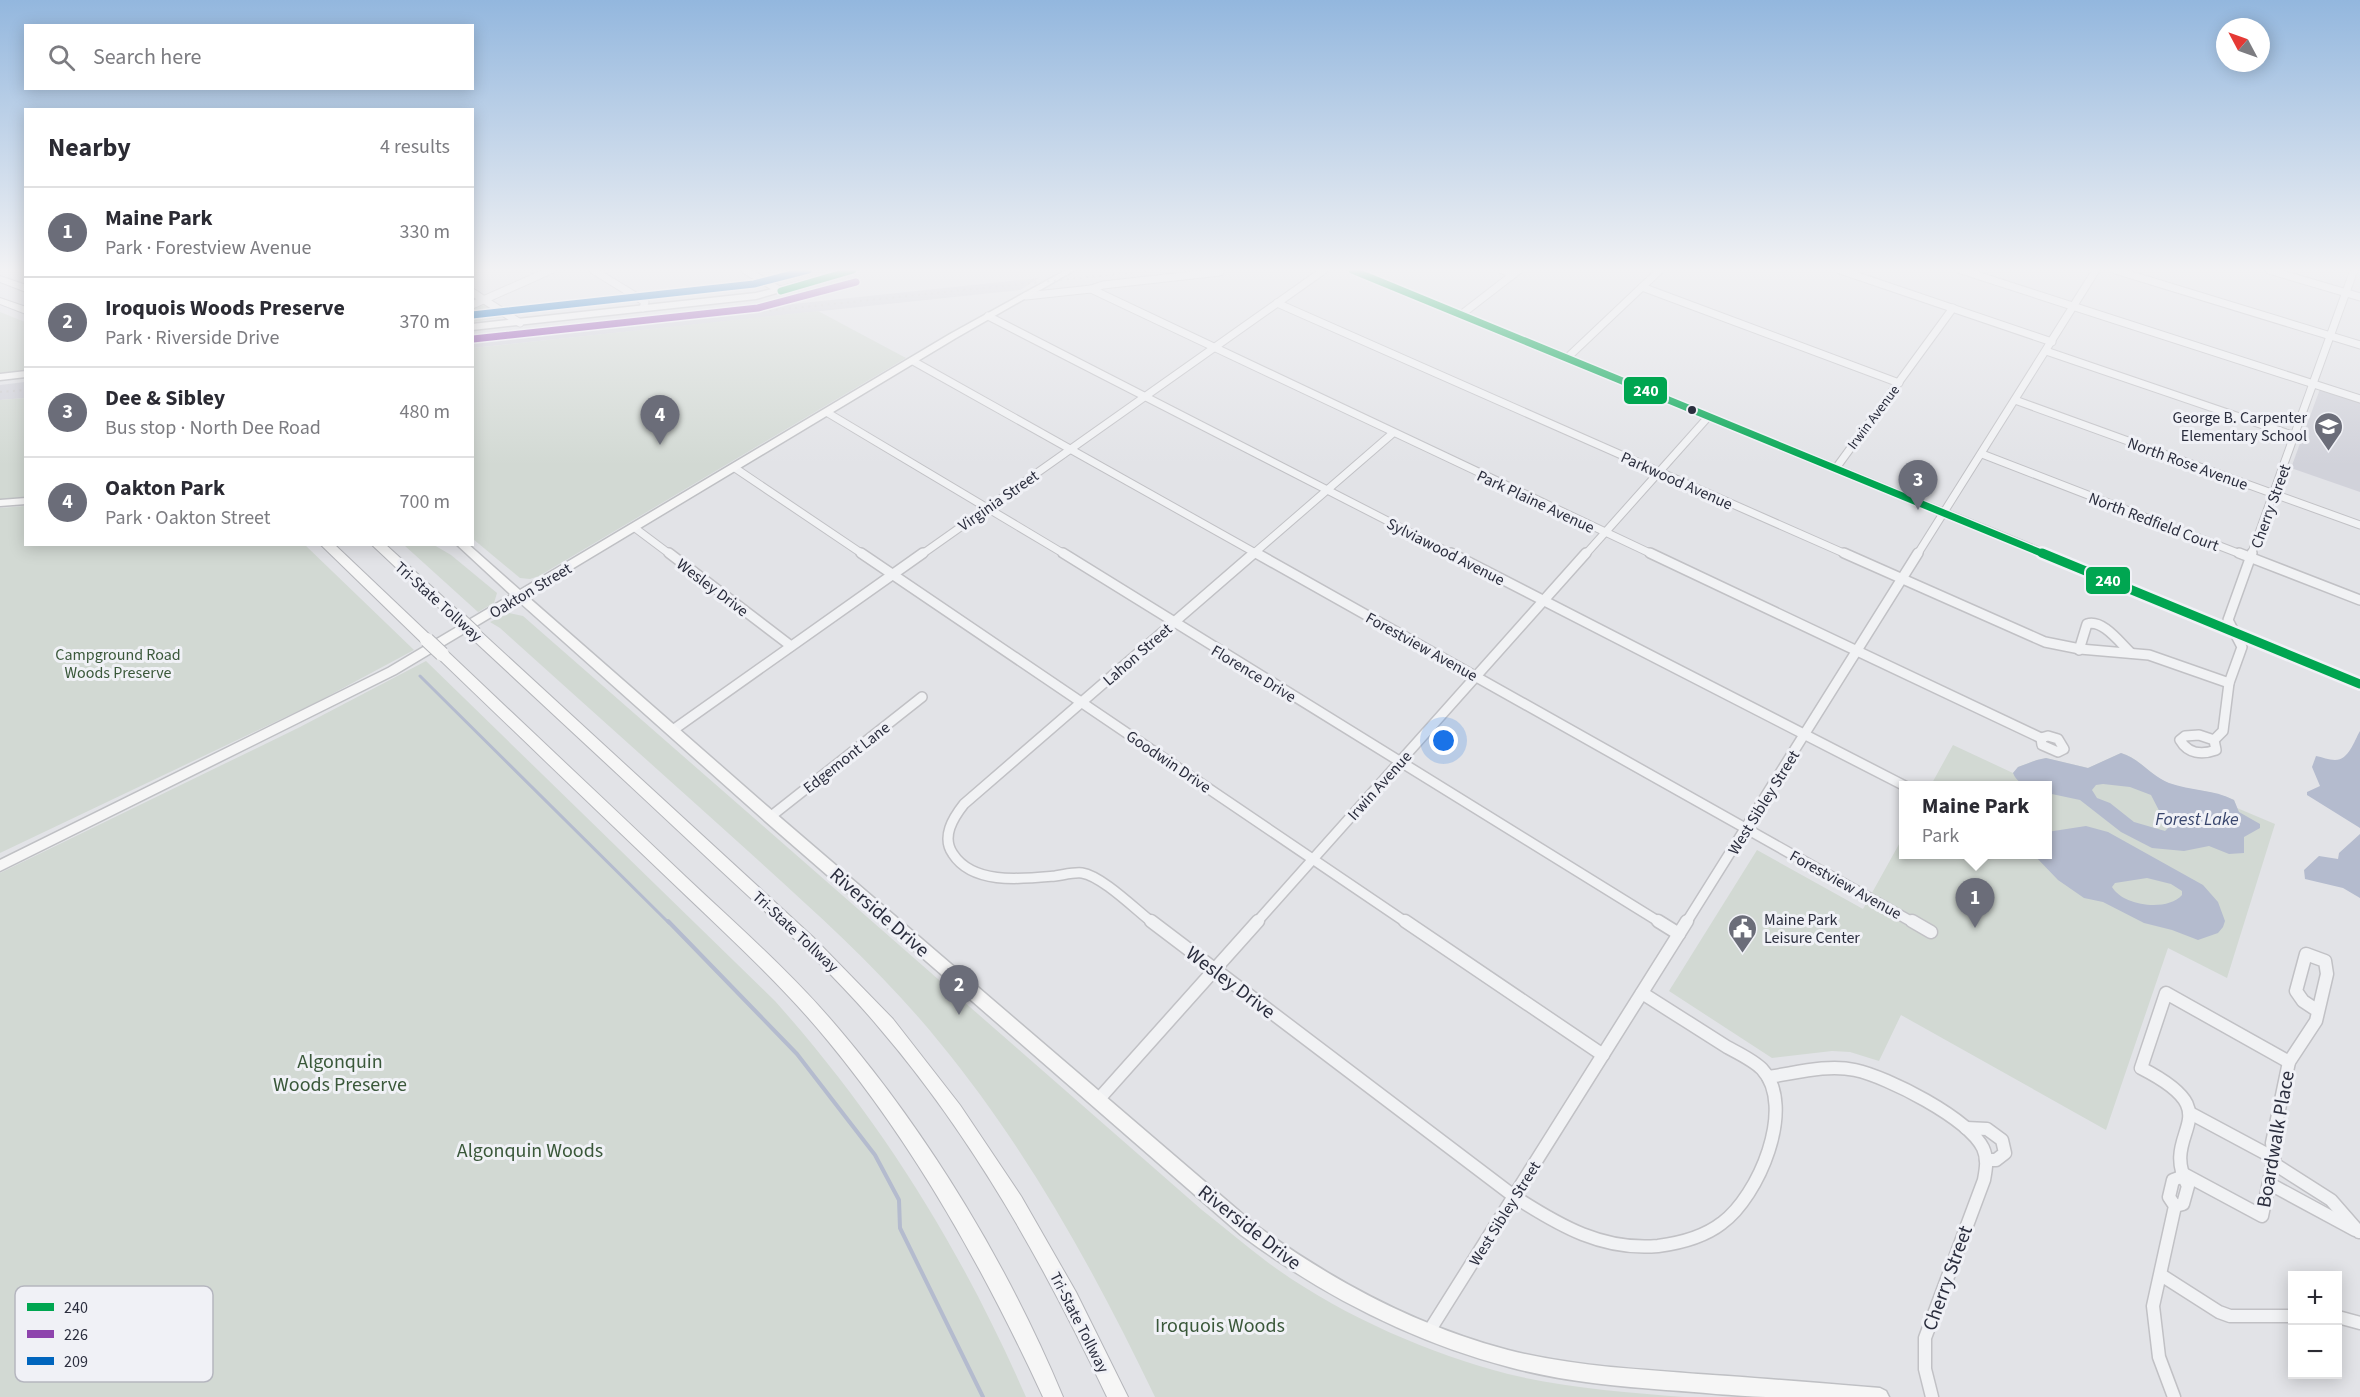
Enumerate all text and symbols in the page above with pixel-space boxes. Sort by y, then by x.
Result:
north arrow [2216,18,2270,72]
search box [24,24,474,90]
icon: search [45,41,78,74]
text: Search here [93,41,201,73]
text: Nearby [48,129,131,166]
text: 4 results [380,133,450,161]
text: Maine Park [105,202,213,234]
text: 1 [62,218,73,246]
text: 330 m [400,218,450,246]
text: Park · Forestview Avenue [105,234,312,262]
text: Iroquois Woods Preserve [105,292,345,324]
text: 2 [62,308,73,336]
text: 370 m [400,308,450,336]
text: Park · Riverside Drive [105,324,279,352]
line badge: 240 [1623,376,1668,405]
text: 240 [1633,380,1659,402]
street label: Irwin Avenue [1843,381,1905,454]
text: Dee & Sibley [105,382,225,414]
pin: 4 [640,396,680,445]
text: 3 [62,398,73,426]
text: 480 m [400,398,450,426]
unlabelled marker [1686,404,1698,416]
place label: George B. Carpenter Elementary School [2173,407,2307,447]
school or university icon: George B. Carpenter Elementary School [2312,410,2344,452]
text: Bus stop · North Dee Road [105,414,321,442]
street label: North Rose Avenue [2124,432,2251,496]
street label: Parkwood Avenue [1617,446,1736,515]
pin: 3 [1898,460,1938,510]
street label: Cherry Street [2246,461,2297,551]
street label: Virginia Street [954,465,1044,537]
street label: Park Plaine Avenue [1473,465,1598,539]
text: Oakton Park [105,472,225,504]
street label: North Redfield Court [2085,487,2222,557]
text: 4 [62,488,73,516]
text: 700 m [400,488,450,516]
text: Park · Oakton Street [105,504,271,532]
street label: Sylviawood Avenue [1383,513,1508,591]
street label: Wesley Drive [672,554,753,622]
street label: Tri-State Tollway [390,557,487,647]
street label: Oakton Street [485,557,576,624]
line badge: 240 [2085,566,2131,595]
text: 240 [2095,570,2121,592]
street label: Forestview Avenue [1362,607,1482,687]
street label: Lahon Street [1098,618,1177,691]
street label: Florence Drive [1207,640,1300,708]
park label: Campground Road Woods Preserve [55,644,181,684]
street label: Edgemont Lane [799,717,895,799]
street label: Goodwin Drive [1122,725,1215,798]
your location [1429,726,1458,755]
street label: West Sibley Street [1723,745,1805,859]
street label: Irwin Avenue [1343,746,1417,825]
popup [1899,781,2052,859]
text: Maine Park [1922,790,2029,822]
water label: Forest Lake [2155,807,2239,832]
text: Park [1922,822,1959,850]
street label: Forestview Avenue [1786,845,1906,925]
street label: Riverside Drive [823,862,935,964]
pin: 1 [1956,878,1994,928]
street label: Tri-State Tollway [747,886,844,978]
place label: Maine Park Leisure Center [1764,909,1860,949]
public building icon: Maine Park Leisure Center [1727,912,1759,954]
street label: Wesley Drive [1180,940,1281,1026]
pin: 2 [940,966,978,1015]
park label: Algonquin Woods Preserve [273,1048,407,1099]
street label: Boardwalk Place [2250,1068,2302,1210]
park label: Algonquin Woods [457,1137,603,1165]
street label: West Sibley Street [1464,1156,1546,1270]
street label: Riverside Drive [1192,1179,1307,1277]
street label: Cherry Street [1916,1222,1980,1335]
street label: Tri-State Tollway [1044,1268,1114,1377]
map controls [2288,1271,2342,1379]
button: + [2288,1271,2342,1325]
legend [15,1286,213,1382]
text: 240 [64,1297,88,1319]
park label: Iroquois Woods [1155,1312,1285,1340]
text: 226 [64,1324,88,1346]
button: − [2288,1325,2342,1379]
text: 209 [64,1351,88,1373]

